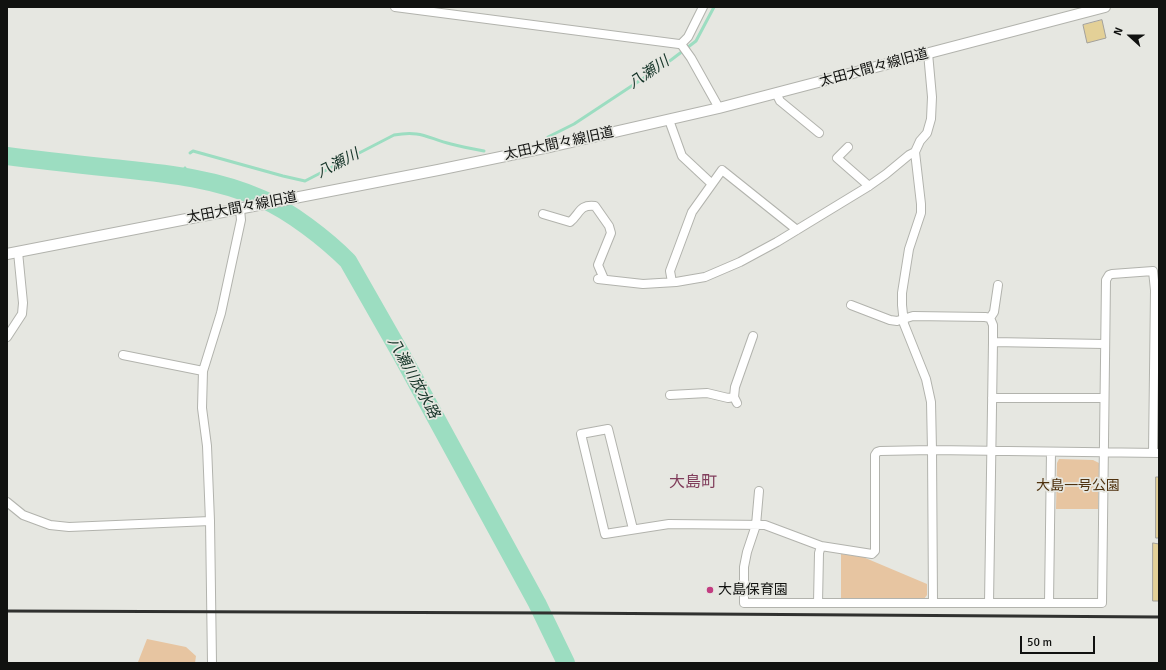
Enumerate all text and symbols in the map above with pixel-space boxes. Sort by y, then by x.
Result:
north arrow [1110,16,1150,56]
text: N [1111,26,1126,37]
street label: 太田大間々線旧道 [818,45,930,91]
water label: 八瀬川 [625,53,673,93]
street label: 太田大間々線旧道 [502,124,616,164]
water label: 八瀬川 [314,146,362,182]
street label: 太田大間々線旧道 [185,189,299,227]
water label: 八瀬川放水路 [383,334,443,422]
district label: 大島町 [669,473,717,493]
park label: 大島一号公園 [1036,478,1120,494]
place label: 大島保育園 [718,582,788,598]
marker: 大島保育園 [705,585,715,595]
scale bar [1022,628,1097,654]
text: 50 m [1027,635,1052,650]

